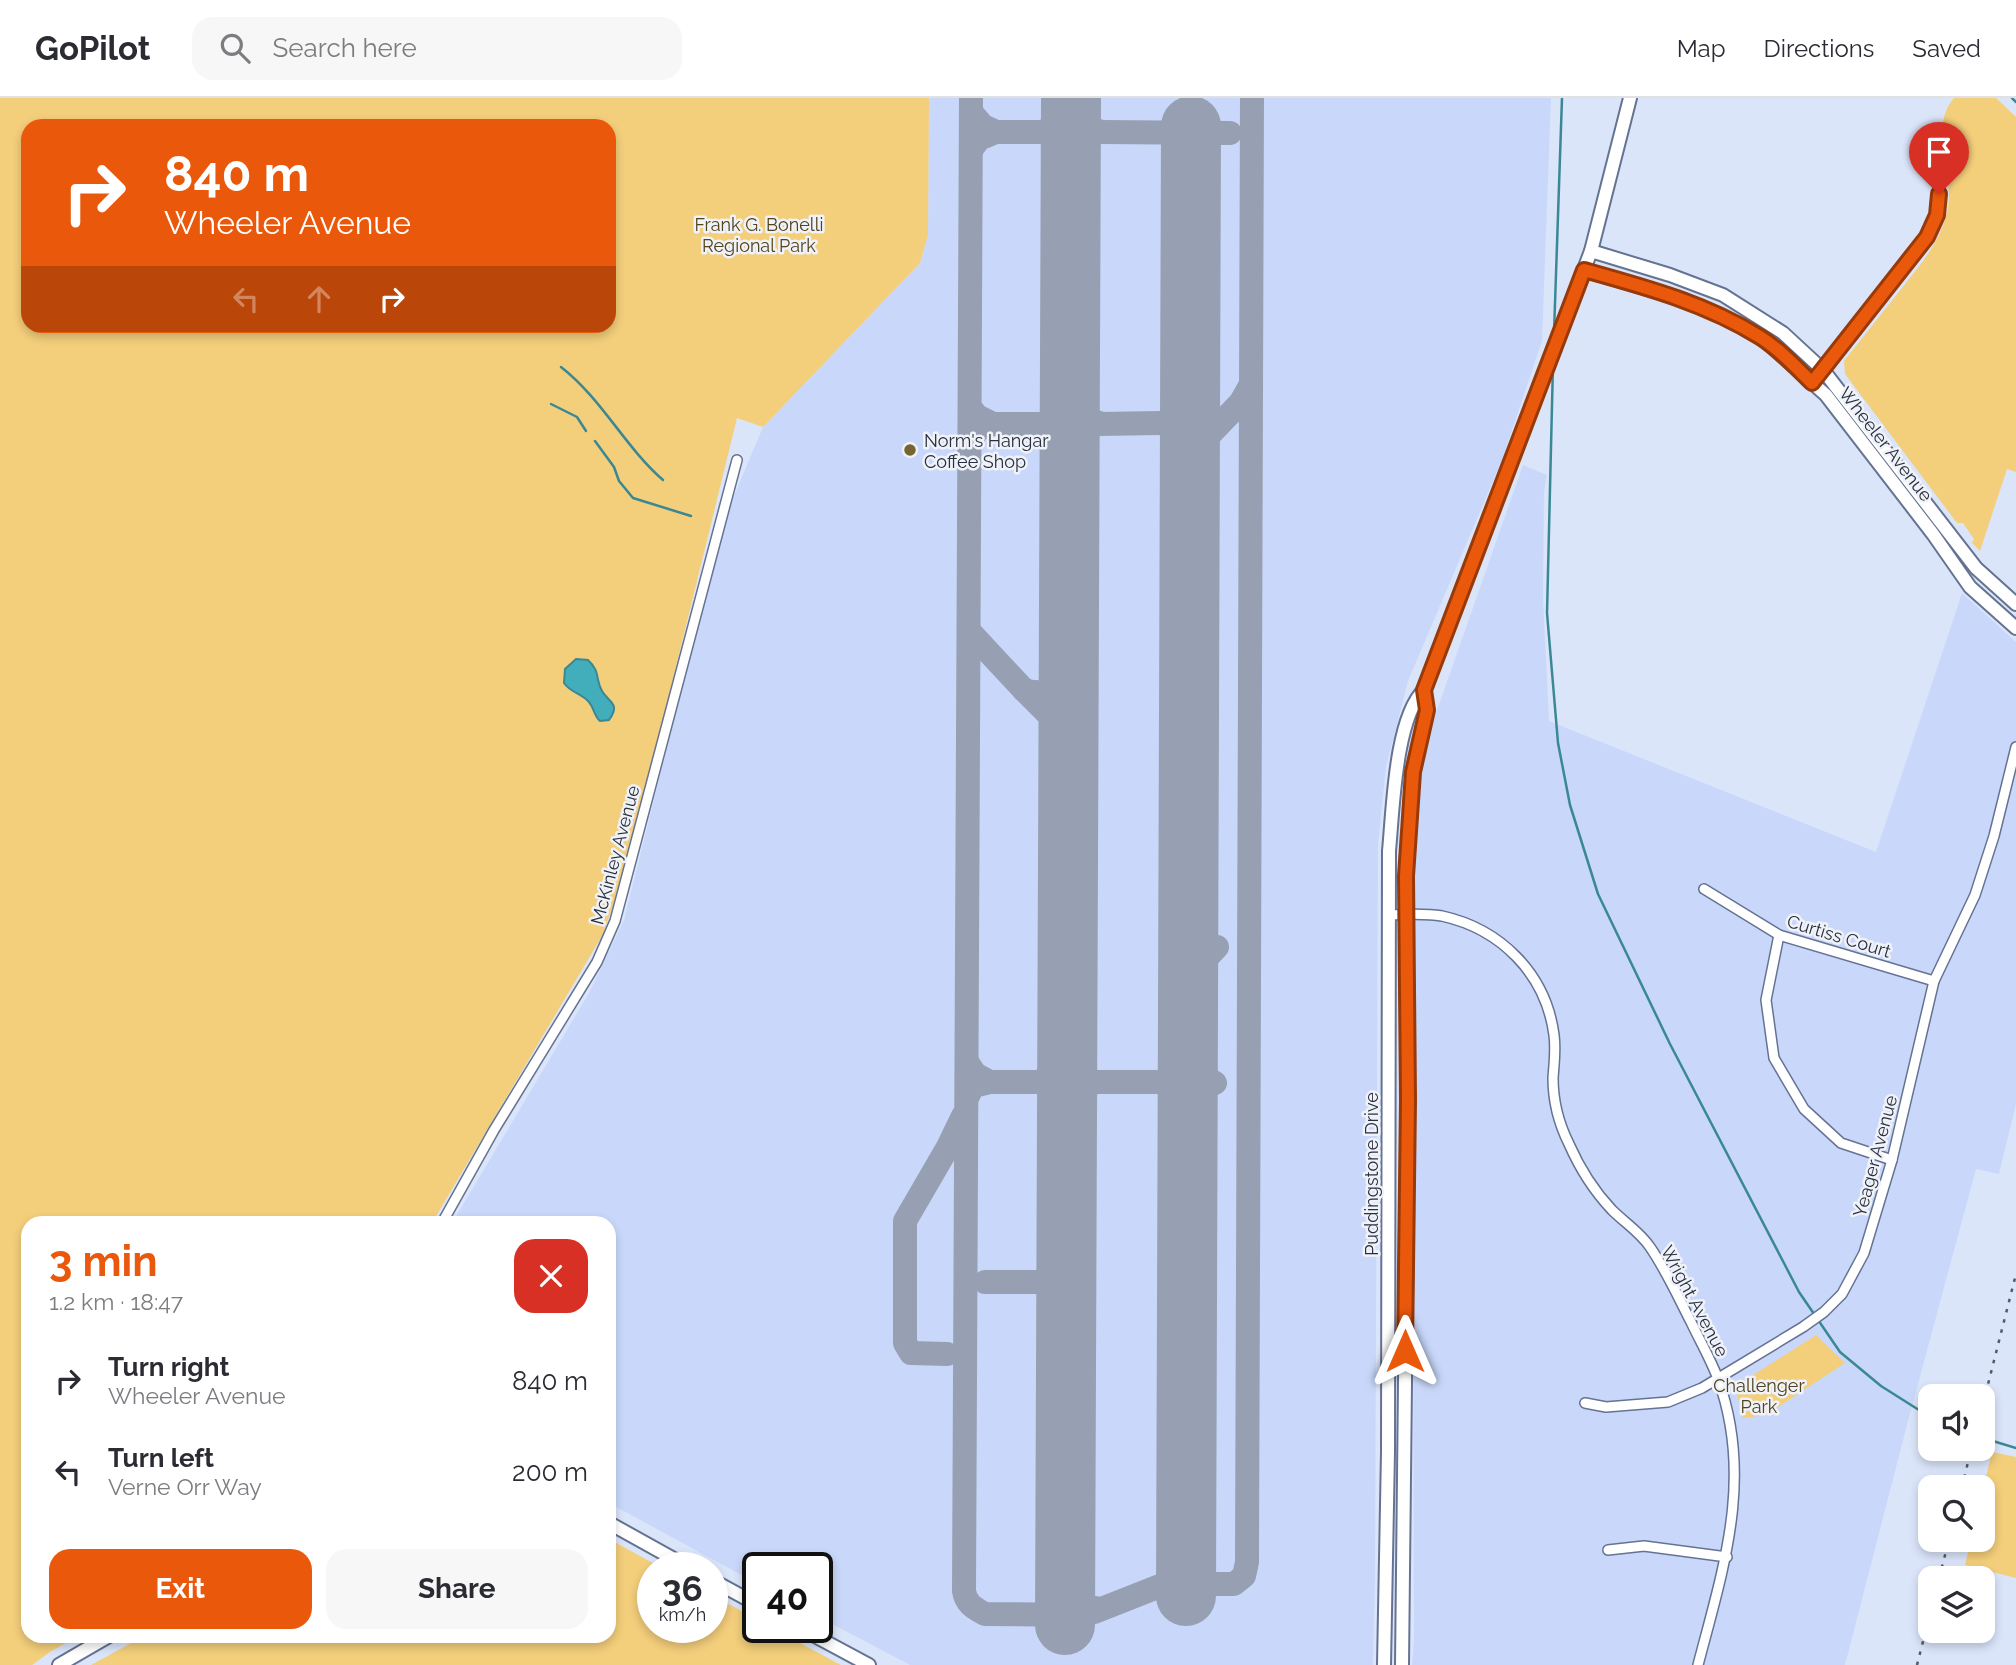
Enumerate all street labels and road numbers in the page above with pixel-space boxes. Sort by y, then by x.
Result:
street label: Wheeler Avenue [1835,383,1937,506]
street label: McKinley Avenue [586,783,644,927]
street label: Curtiss Court [1785,910,1893,962]
street label: Puddingstone Drive [1361,1092,1382,1256]
street label: Yeager Avenue [1849,1092,1901,1219]
street label: Wright Avenue [1657,1242,1733,1361]

